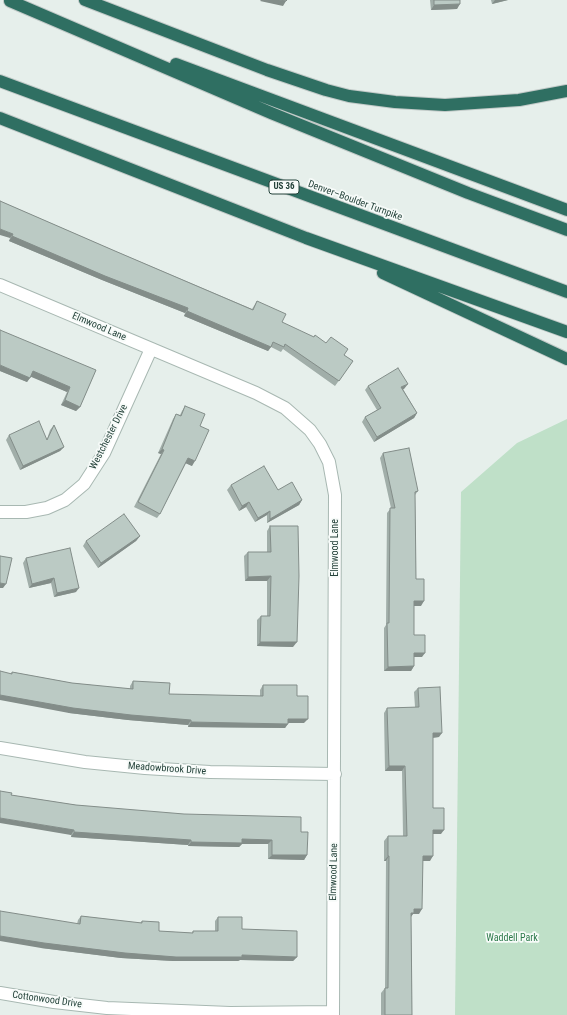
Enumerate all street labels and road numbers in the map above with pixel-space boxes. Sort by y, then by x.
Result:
street label: Denver–Boulder Turnpike [306,178,404,224]
road number: US 36 [269,180,299,194]
street label: Elmwood Lane [70,310,128,344]
street label: Westchester Drive [87,403,131,471]
street label: Elmwood Lane [329,519,341,577]
street label: Meadowbrook Drive [128,760,206,778]
street label: Elmwood Lane [327,843,341,901]
street label: Cottonwood Drive [11,989,83,1011]

